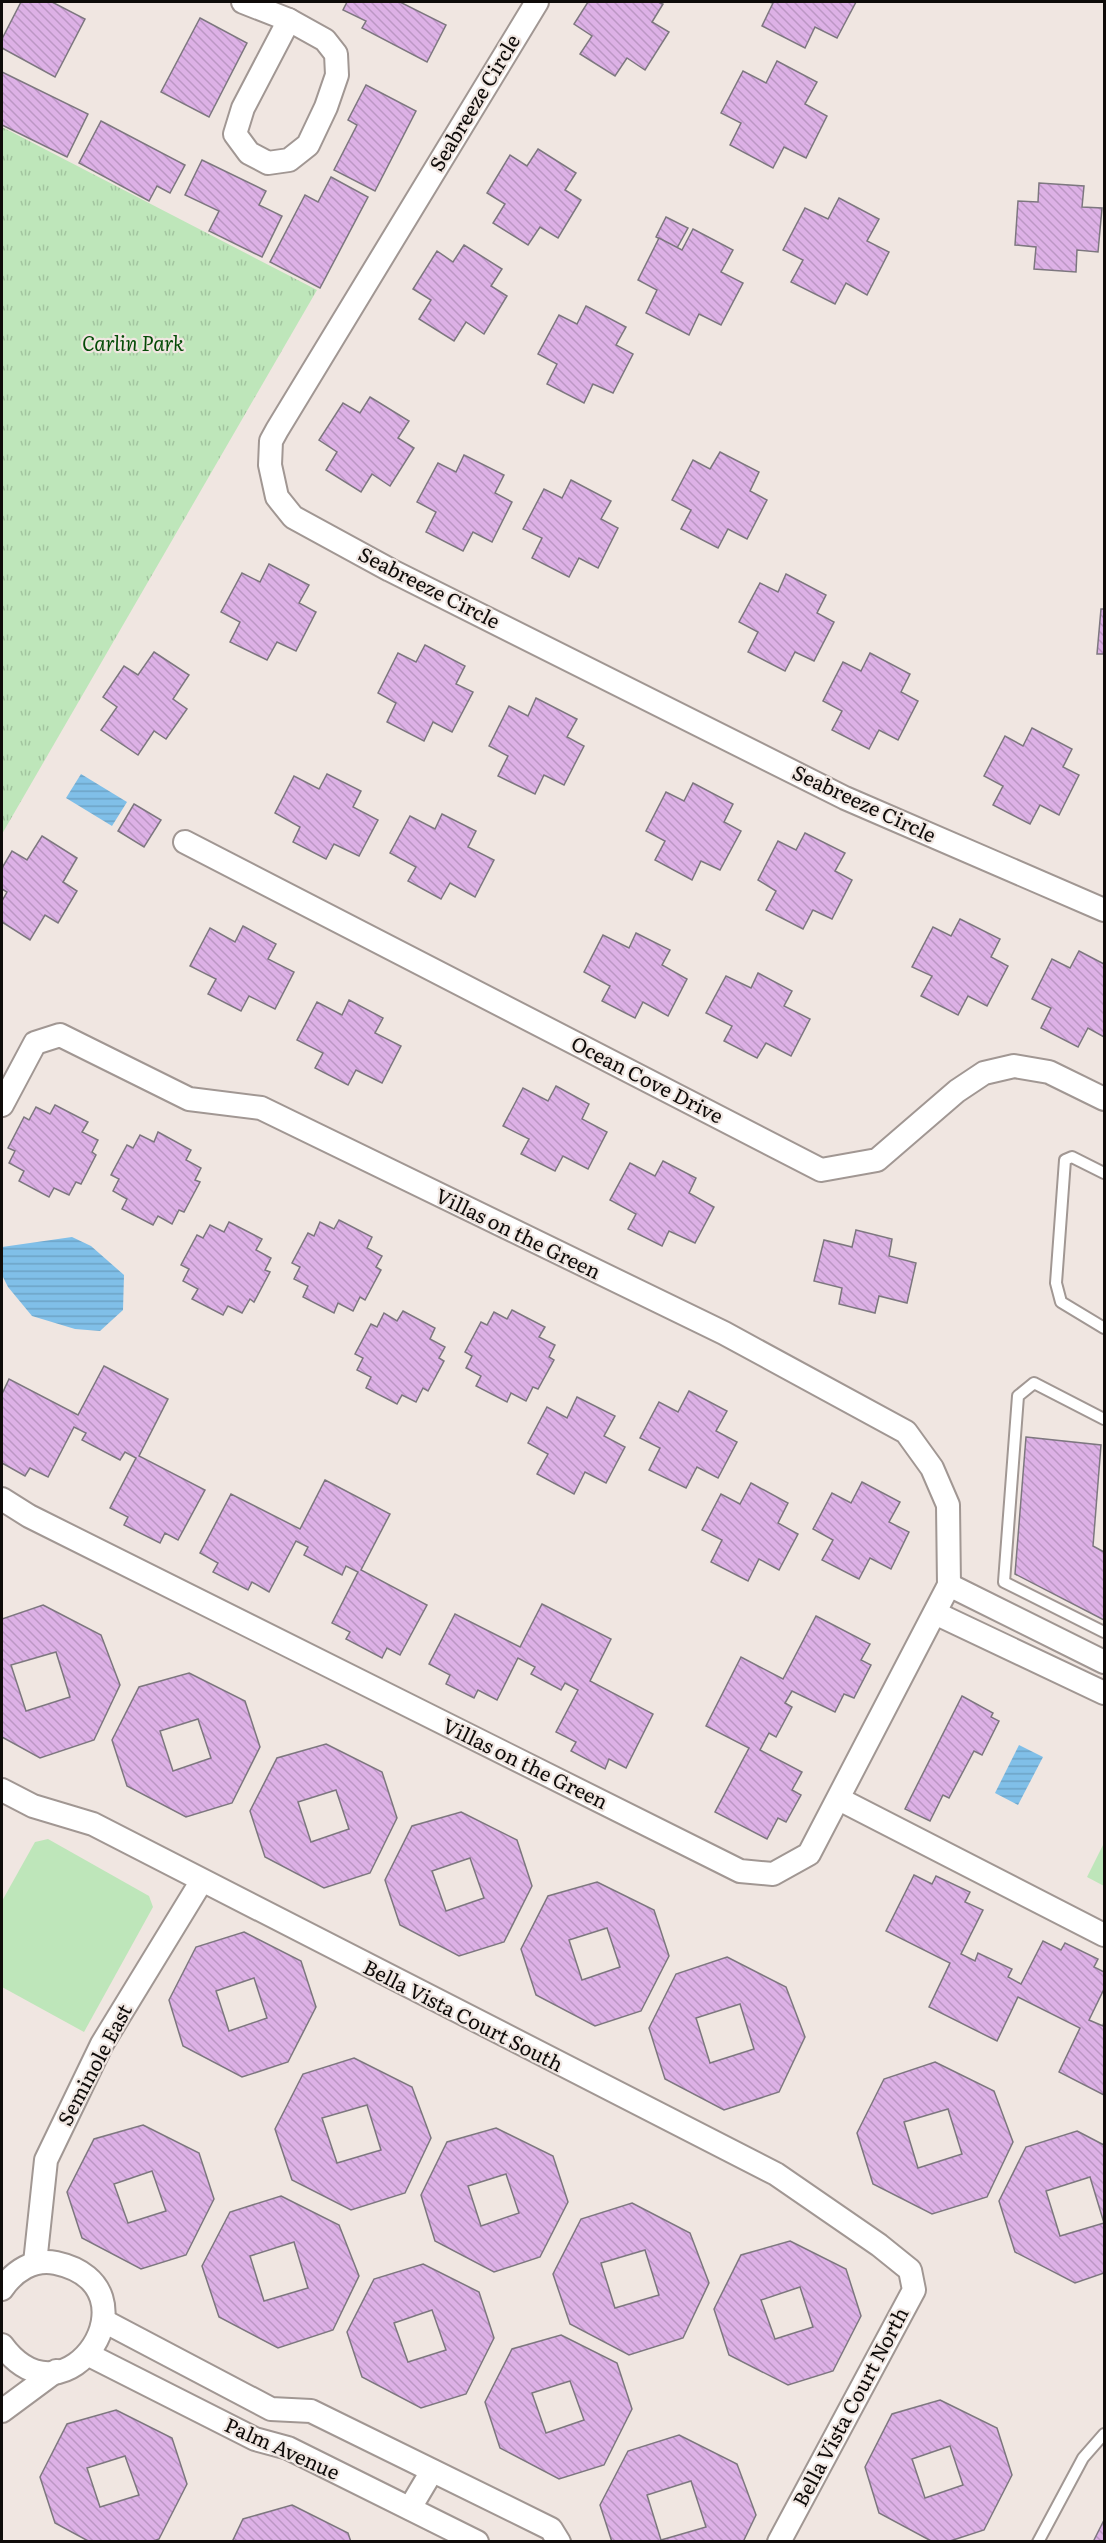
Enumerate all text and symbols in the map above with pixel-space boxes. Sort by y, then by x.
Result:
street label: Seabreeze Circle [420,28,526,176]
park label: Carlin Park [82,327,184,357]
street label: Seabreeze Circle [354,538,506,635]
street label: Seabreeze Circle [788,756,941,849]
street label: Ocean Cove Drive [567,1027,729,1129]
street label: Villas on the Green [431,1179,607,1285]
street label: Villas on the Green [438,1709,614,1815]
street label: Bella Vista Court South [359,1951,569,2078]
street label: Seminole East [49,1998,138,2130]
street label: Bella Vista Court North [784,2301,915,2511]
street label: Palm Avenue [221,2408,345,2486]

